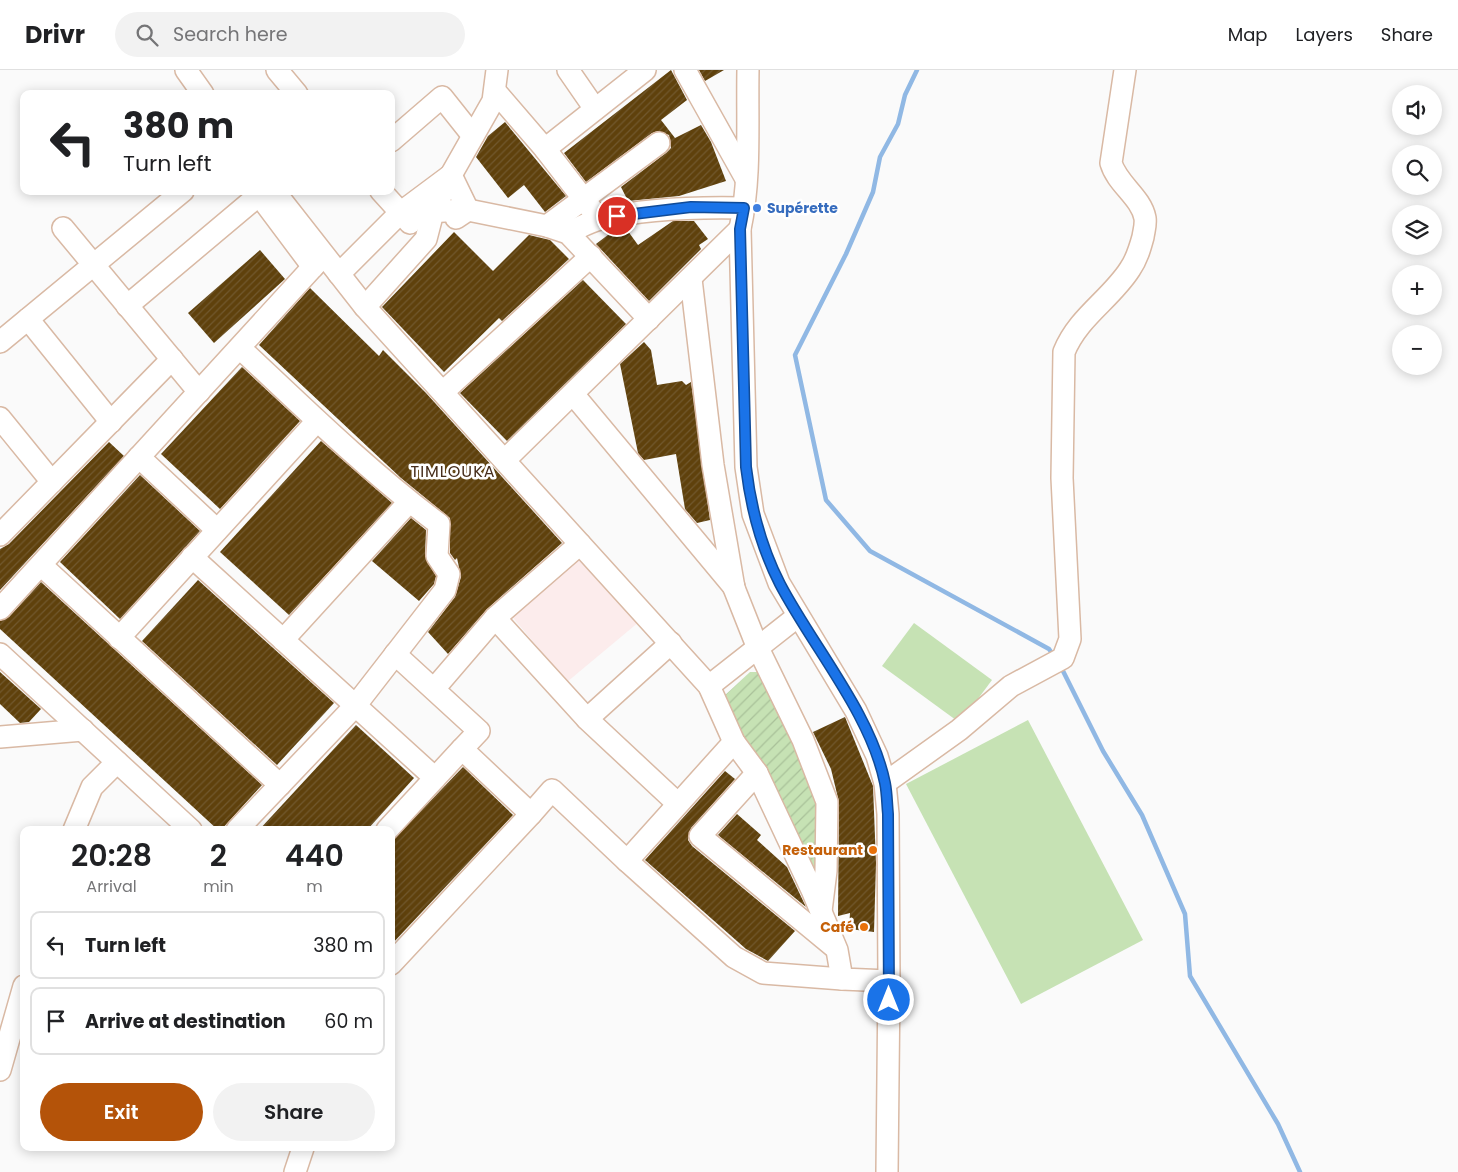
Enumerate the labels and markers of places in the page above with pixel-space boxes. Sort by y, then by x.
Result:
pin [596,195,638,237]
place label: Supérette [767,198,838,218]
marker: Supérette [751,202,763,214]
place label: Restaurant [782,840,863,860]
marker: Restaurant [867,844,879,856]
place label: Café [820,917,854,937]
marker: Café [858,921,870,933]

